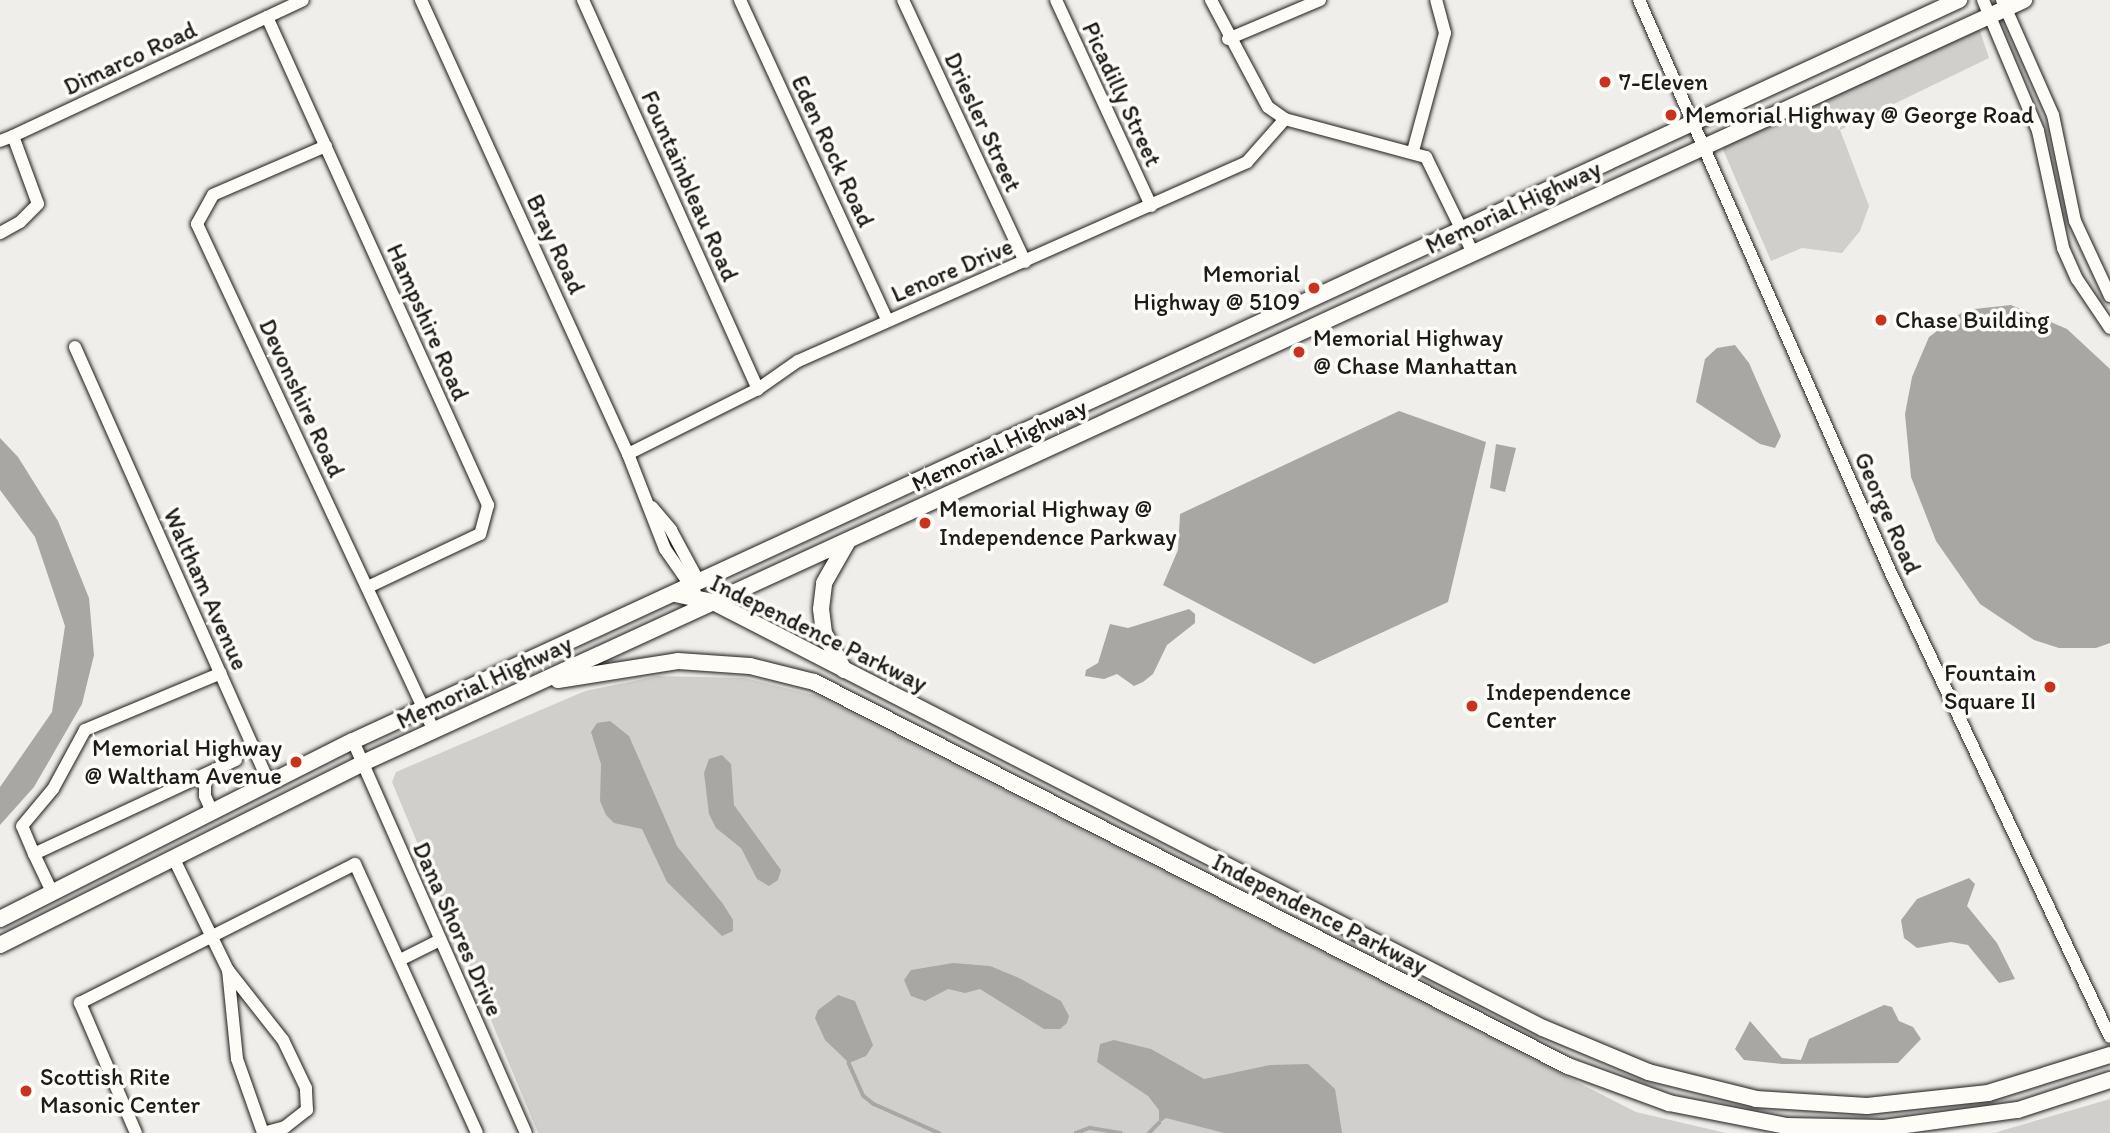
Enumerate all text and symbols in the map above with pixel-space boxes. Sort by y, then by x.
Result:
street label: Dimarco Road [59,15,201,101]
street label: Picadilly Street [1076,17,1168,171]
street label: Driesler Street [938,48,1028,196]
place label: 7-Eleven [1619,68,1708,96]
street label: Eden Rock Road [785,71,881,231]
marker: 7-Eleven [1597,74,1613,90]
street label: Fountainbleau Road [635,86,745,286]
place label: Memorial Highway @ George Road [1685,101,2034,129]
marker: Memorial Highway @ George Road [1663,107,1679,123]
street label: Memorial Highway [1421,154,1605,260]
street label: Bray Road [521,190,591,298]
street label: Lenore Drive [887,231,1017,309]
street label: Hampshire Road [381,239,475,405]
place label: Memorial Highway @ 5109 [1133,260,1300,316]
marker: Memorial Highway @ 5109 [1306,280,1322,296]
place label: Chase Building [1895,306,2050,334]
marker: Chase Building [1873,312,1889,328]
street label: Devonshire Road [253,315,351,481]
place label: Memorial Highway @ Chase Manhattan [1313,324,1517,380]
marker: Memorial Highway @ Chase Manhattan [1291,344,1307,360]
street label: Memorial Highway [907,392,1091,498]
street label: George Road [1848,447,1928,579]
place label: Memorial Highway @ Independence Parkway [939,495,1176,551]
street label: Waltham Avenue [158,504,254,674]
marker: Memorial Highway @ Independence Parkway [917,515,933,531]
street label: Independence Parkway [706,568,932,698]
street label: Memorial Highway [392,629,576,735]
place label: Fountain Square II [1944,659,2036,715]
place label: Independence Center [1486,678,1631,734]
marker: Fountain Square II [2042,679,2058,695]
marker: Independence Center [1464,698,1480,714]
place label: Memorial Highway @ Waltham Avenue [85,734,282,790]
marker: Memorial Highway @ Waltham Avenue [288,754,304,770]
street label: Dana Shores Drive [406,837,510,1021]
street label: Independence Parkway [1208,847,1432,981]
place label: Scottish Rite Masonic Center [40,1063,200,1119]
marker: Scottish Rite Masonic Center [18,1083,34,1099]

